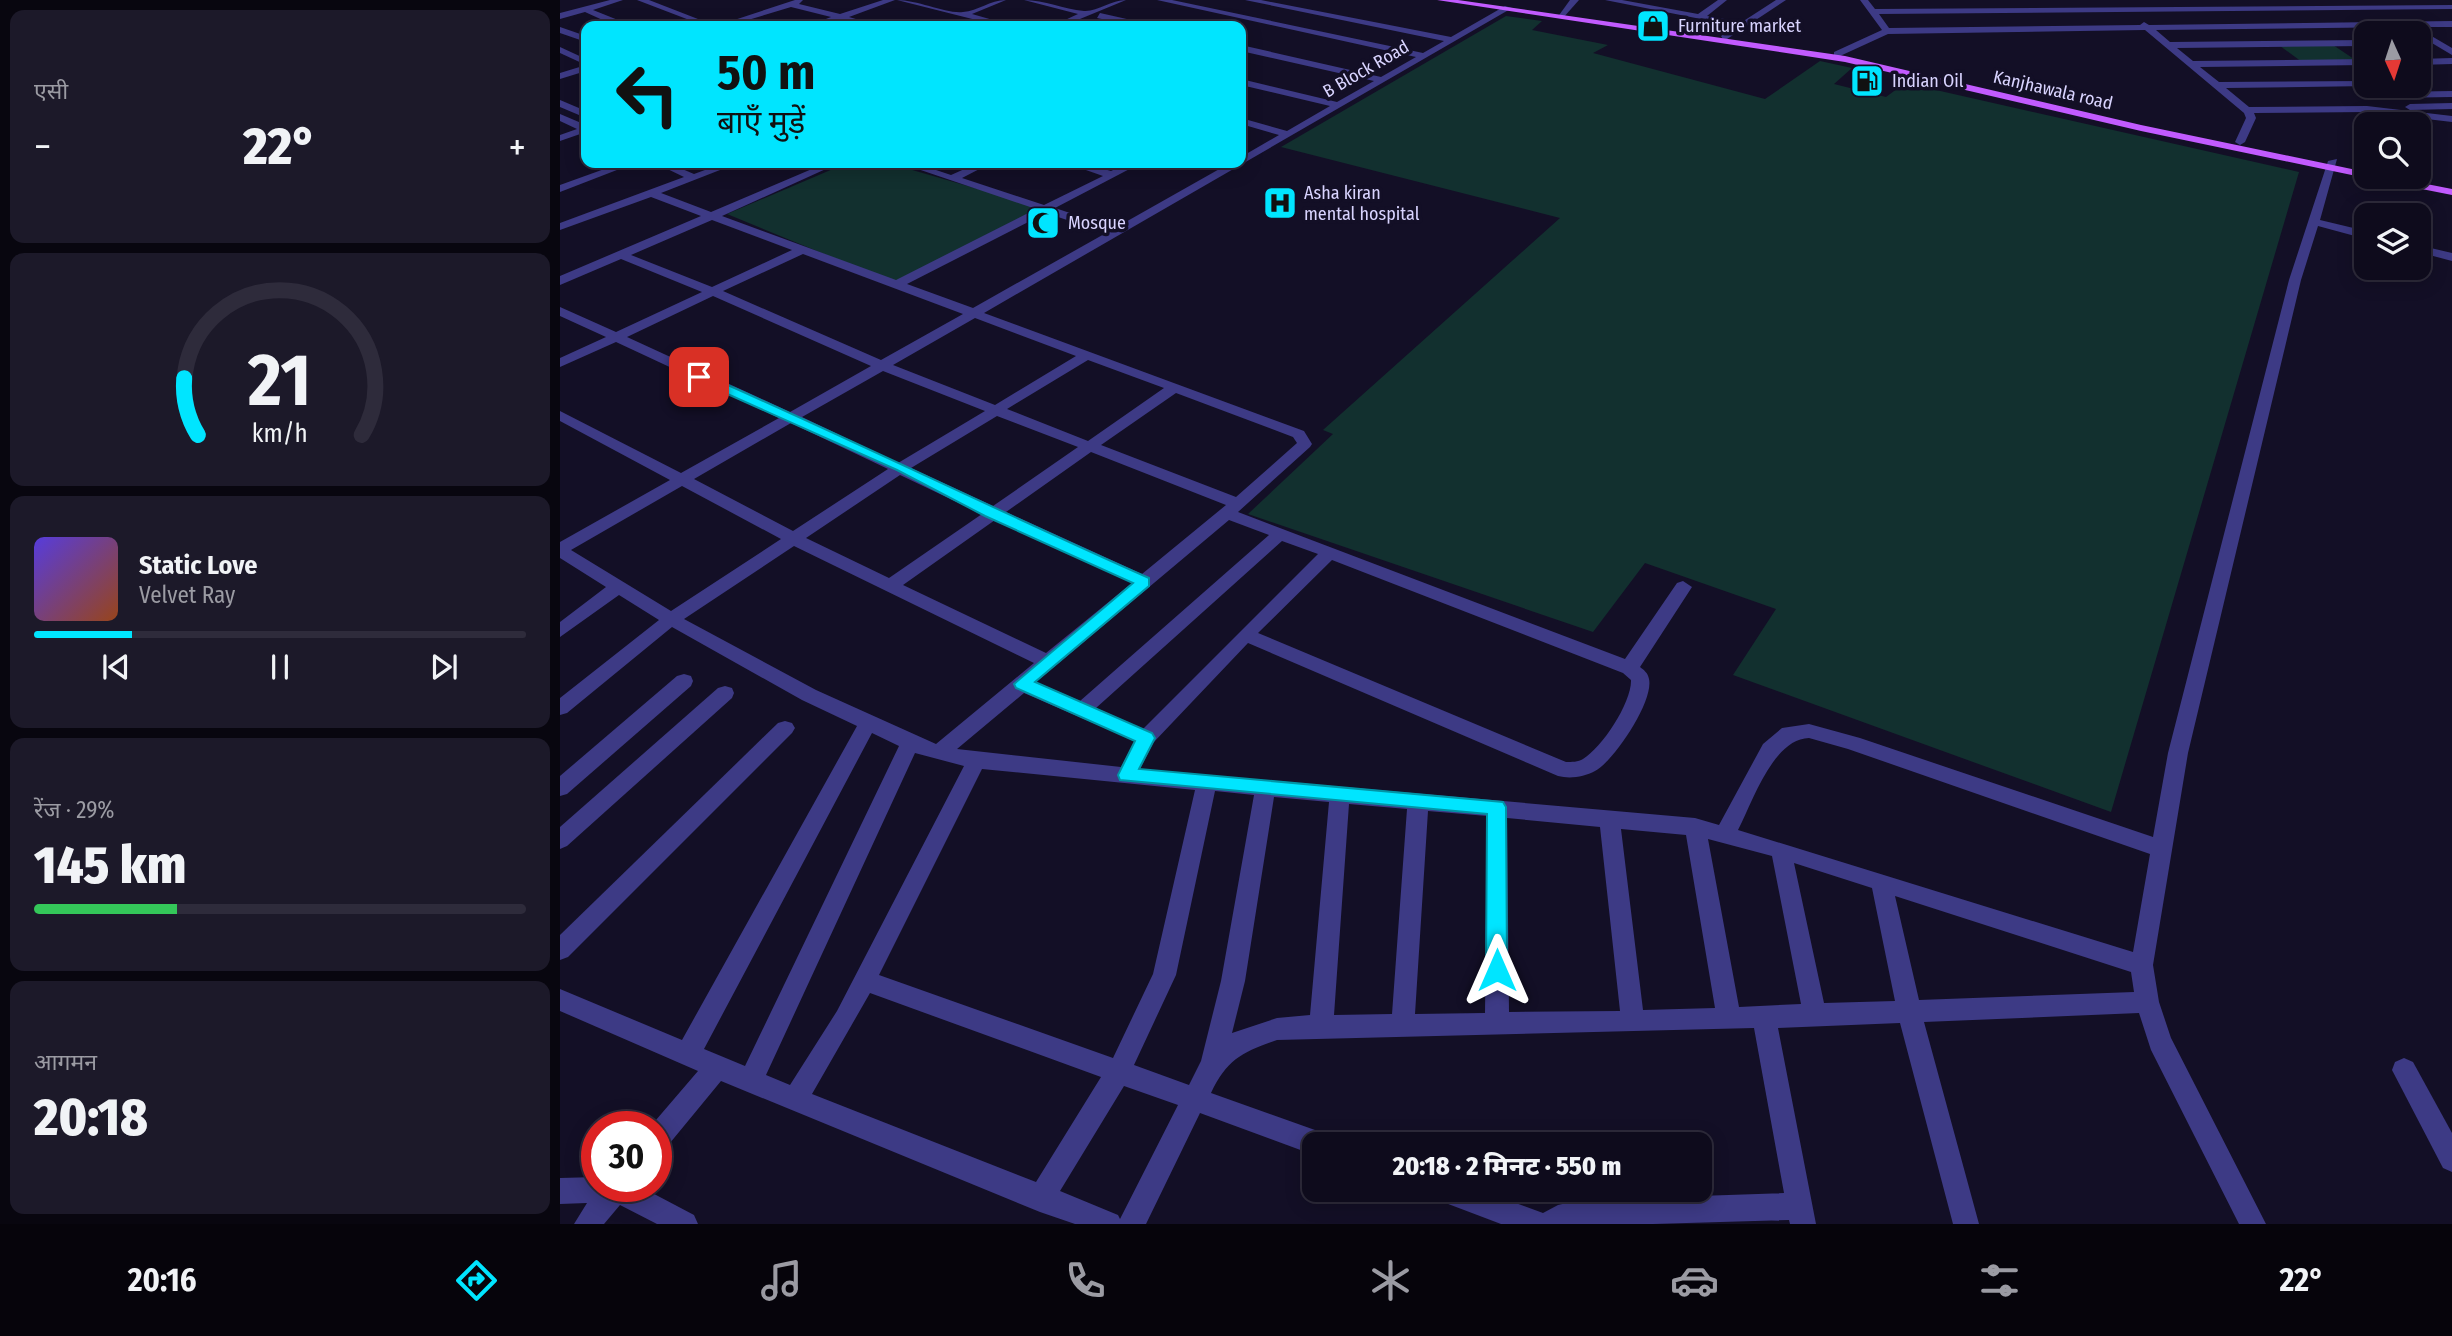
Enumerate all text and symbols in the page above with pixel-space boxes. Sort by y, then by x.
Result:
shop icon: Furniture market [1634,7,1672,45]
place label: Furniture market [1678,15,1801,37]
north arrow [2354,21,2431,98]
map controls [2354,21,2431,280]
street label: B Block Road [1319,36,1413,102]
text: 50 m [717,43,815,102]
icon: left [602,49,693,140]
fuel station icon: Indian Oil [1848,62,1886,100]
street label: Kanjhawala road [1991,66,2115,114]
place label: Indian Oil [1892,70,1964,92]
text: एसी [34,77,68,105]
text: बाएँ मुड़ें [717,103,805,141]
button: search [2354,112,2431,189]
text: 22° [243,115,317,178]
text: − [34,124,51,170]
text: + [509,124,526,170]
place label: Asha kiran mental hospital [1304,182,1420,225]
hospital icon: Asha kiran mental hospital [1261,184,1299,222]
button: layers [2354,203,2431,280]
mosque icon: Mosque [1024,204,1062,242]
place label: Mosque [1068,212,1126,234]
text: 21 [247,338,312,425]
pin [669,347,729,407]
icon: arrive [680,358,718,396]
text: km/h [252,419,308,449]
text: Static Love [139,550,257,581]
text: Velvet Ray [139,581,235,609]
icon: previous [97,648,135,686]
icon: pause [261,648,299,686]
icon: next [425,648,463,686]
text: रेंज · 29% [34,796,115,824]
text: 145 km [34,834,186,897]
position arrow [1460,933,1534,1007]
text: आगमन [34,1048,97,1076]
text: 20:18 [34,1086,148,1149]
speed limit sign: 30 [581,1111,672,1202]
text: 20:18 · 2 मिनट · 550 m [1393,1151,1621,1182]
icon: directions [452,1256,501,1305]
icon: music [757,1256,806,1305]
icon: phone [1061,1256,1110,1305]
icon: climate [1366,1256,1415,1305]
icon: car [1670,1256,1719,1305]
icon: filters [1975,1256,2024,1305]
text: 20:16 [128,1261,197,1299]
text: 22° [2280,1261,2324,1299]

